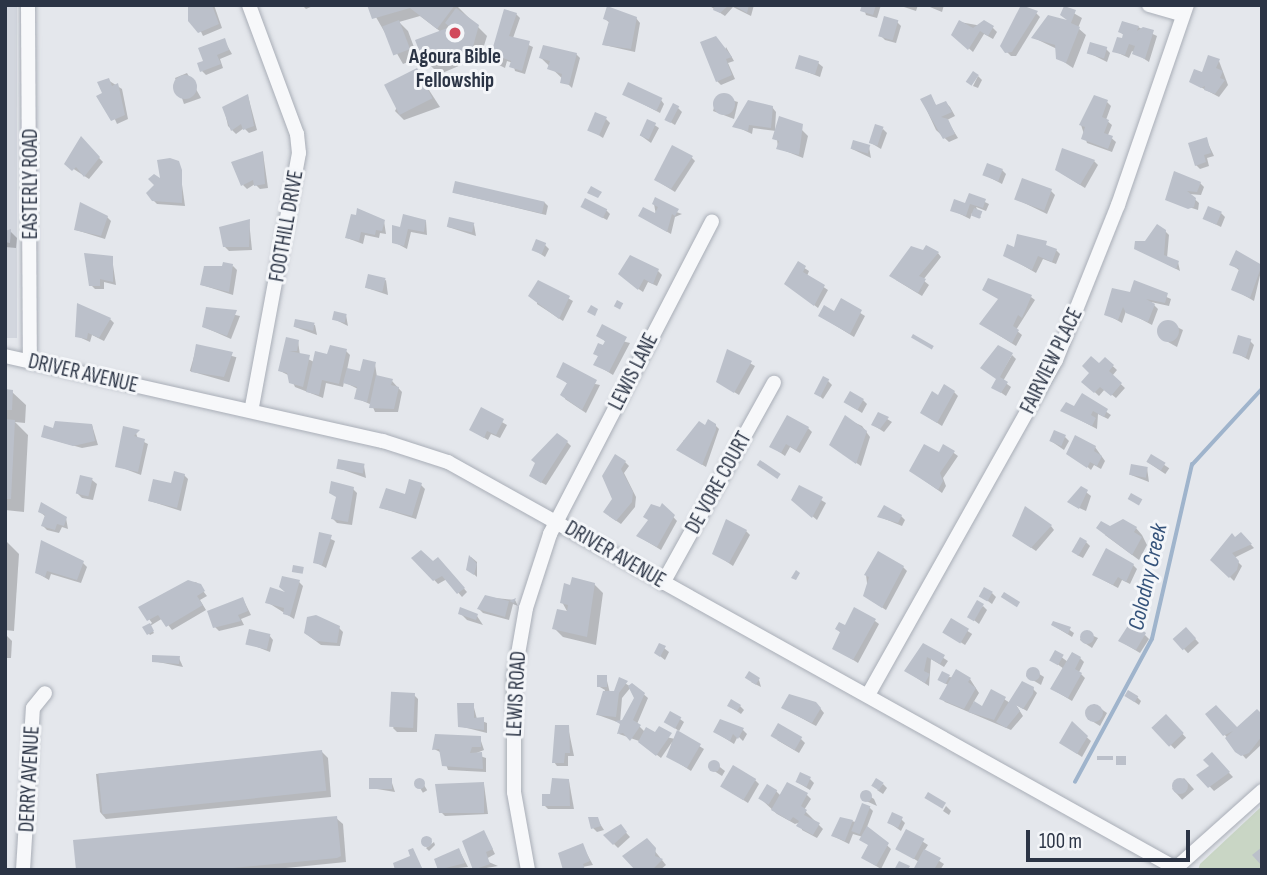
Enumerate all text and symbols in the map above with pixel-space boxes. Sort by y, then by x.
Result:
marker: Agoura Bible Fellowship [447,25,463,41]
place label: Agoura Bible Fellowship [409,44,501,94]
street label: EASTERLY ROAD [18,129,44,239]
street label: FOOTHILL DRIVE [265,168,309,284]
street label: FAIRVIEW PLACE [1016,304,1088,418]
street label: LEWIS LANE [604,329,664,415]
street label: DRIVER AVENUE [26,349,140,399]
street label: DE VORE COURT [681,428,757,538]
street label: DRIVER AVENUE [560,516,670,594]
water label: Colodny Creek [1122,521,1174,633]
street label: LEWIS ROAD [502,651,532,737]
street label: DERRY AVENUE [15,725,45,833]
scale bar [1029,816,1194,860]
text: 100 m [1039,829,1082,854]

